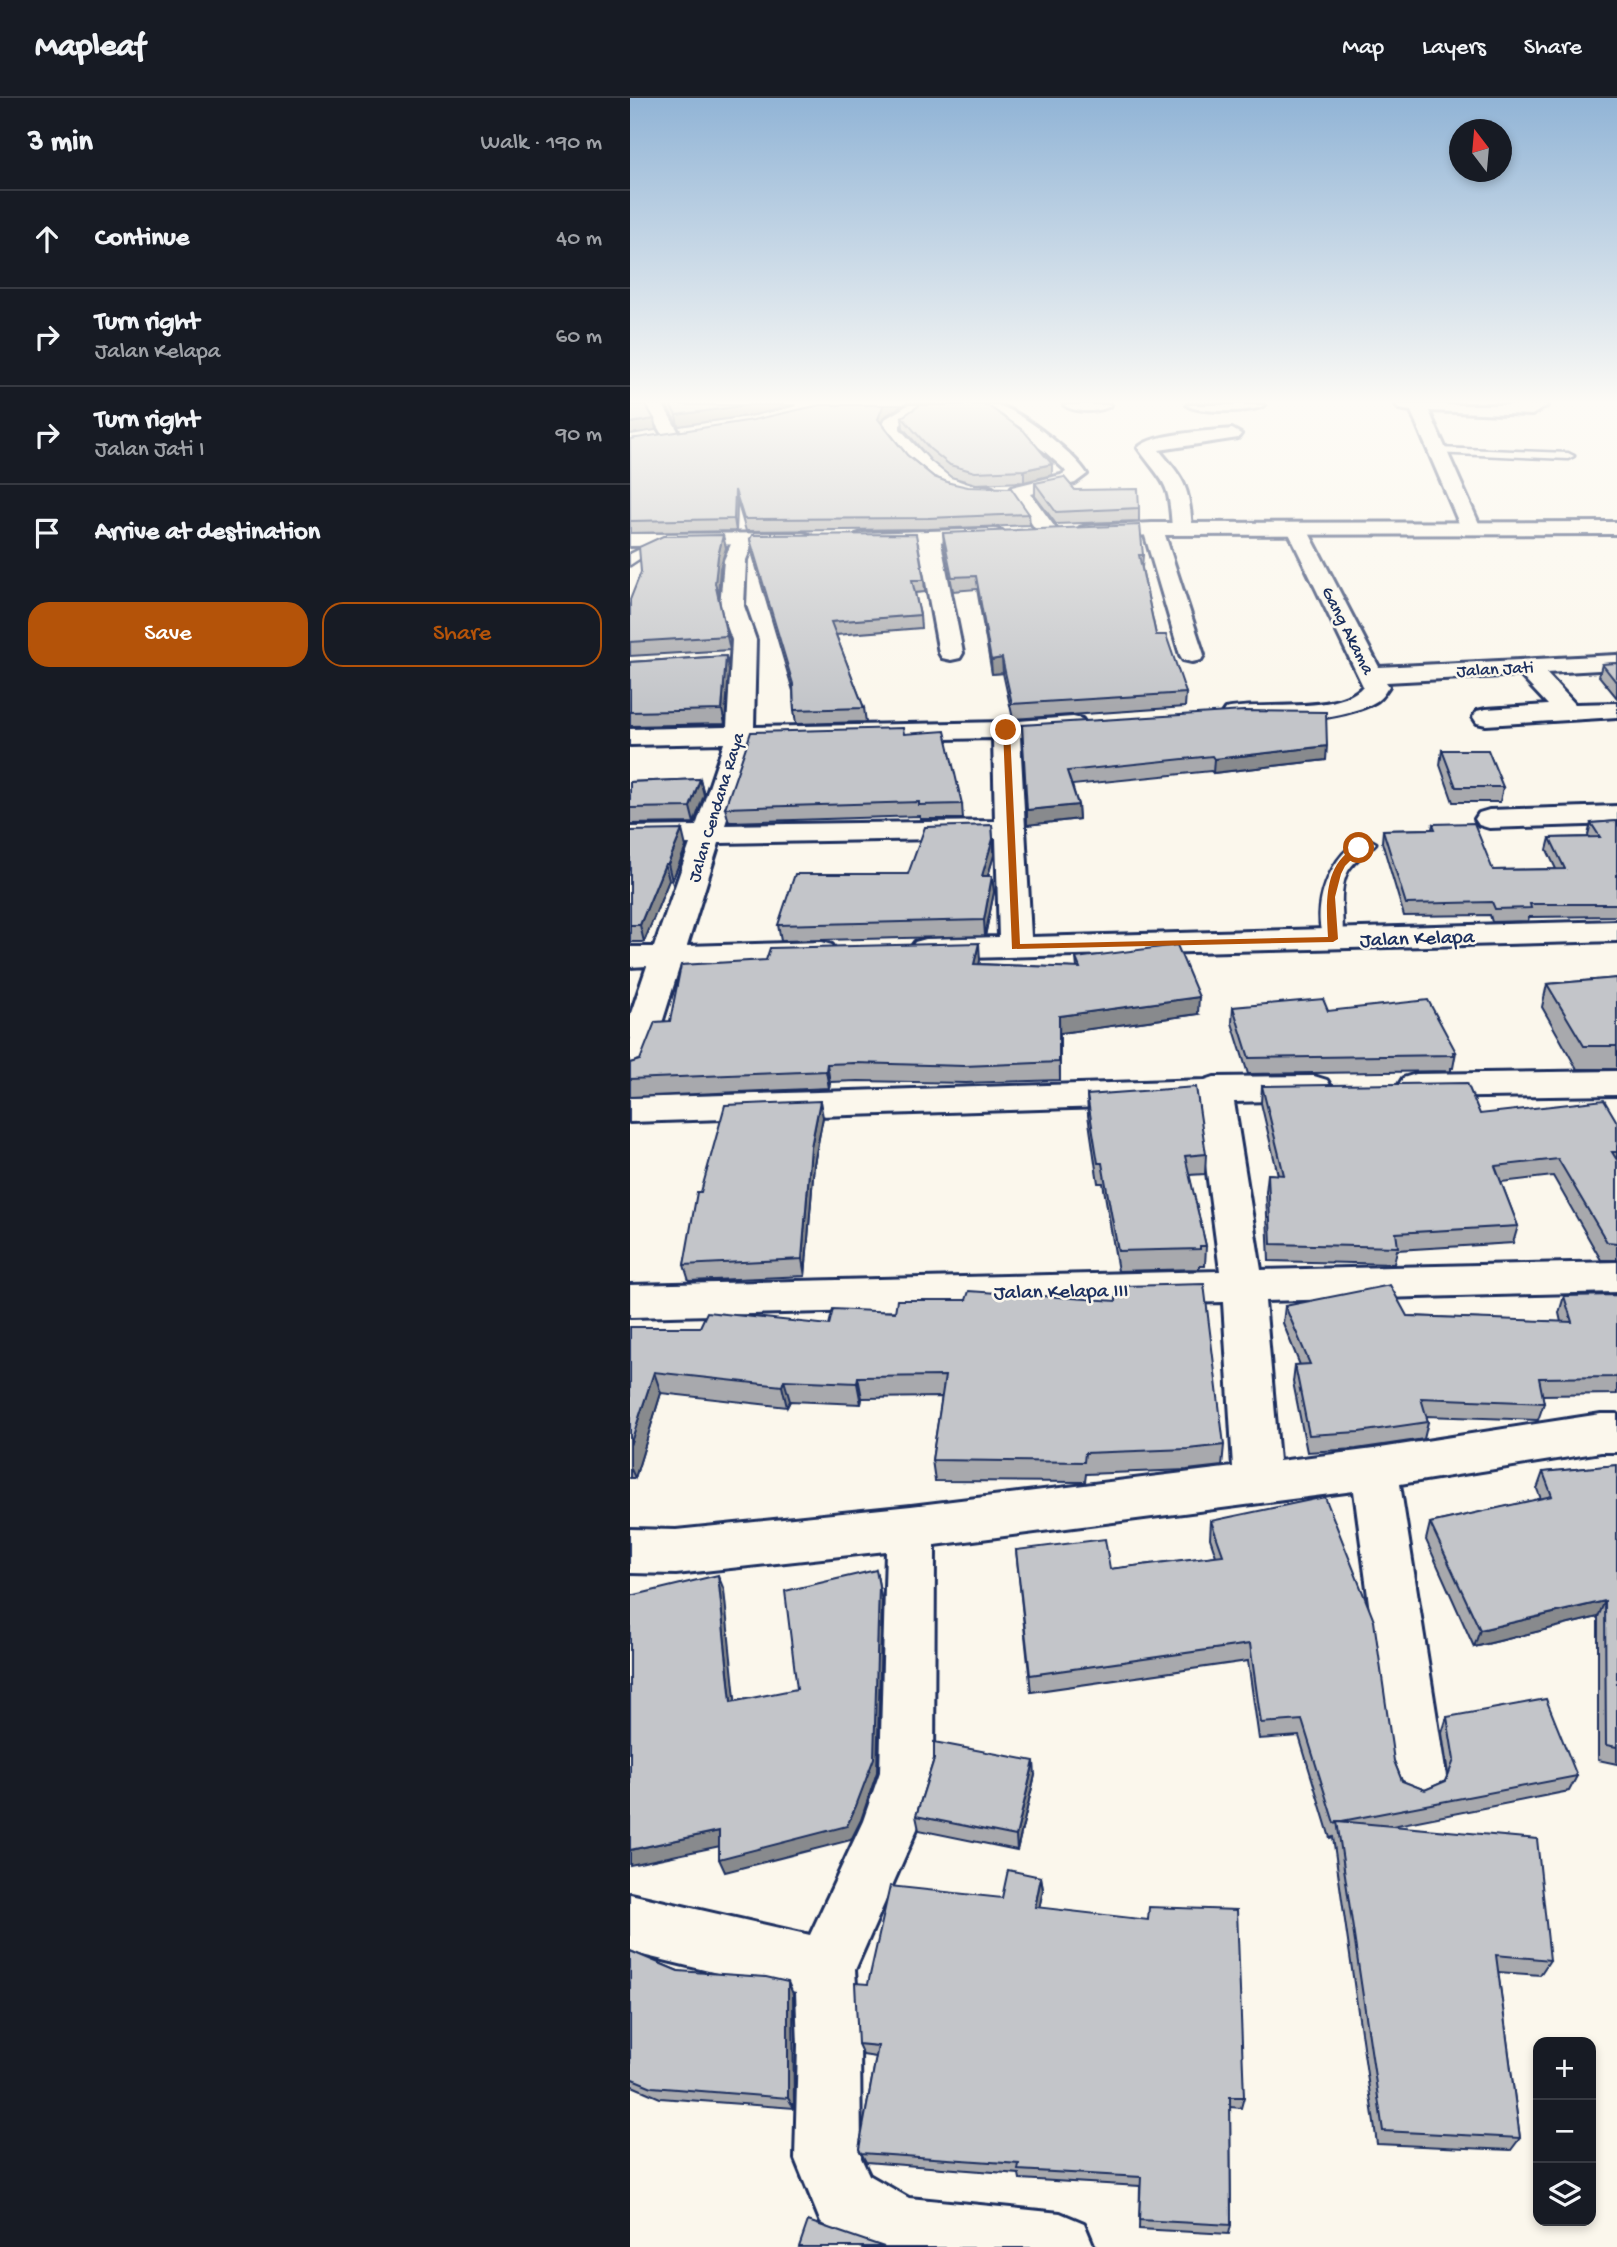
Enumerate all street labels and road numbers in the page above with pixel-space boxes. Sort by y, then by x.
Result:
street label: Gang Akama [1316,584,1378,679]
street label: Jalan Jati [1456,658,1534,683]
street label: Jalan Cendana Raya [685,729,750,885]
street label: Jalan Kelapa [1359,926,1476,955]
street label: Jalan Kelapa III [993,1280,1129,1307]

